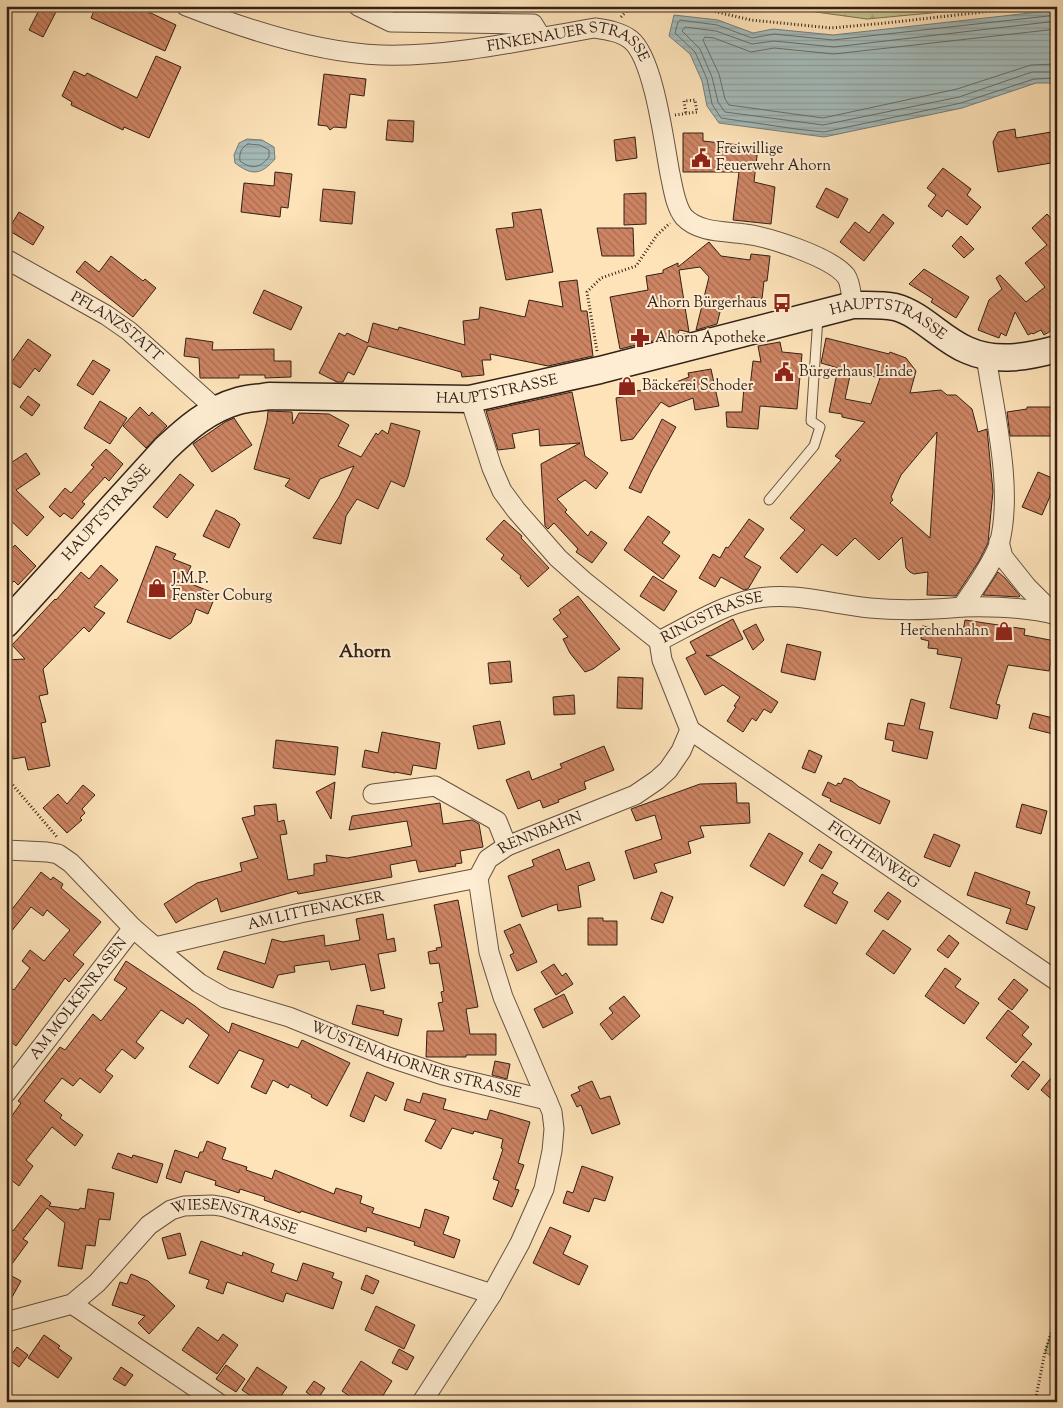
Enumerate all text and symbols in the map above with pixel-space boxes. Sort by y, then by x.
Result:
street label: FINKENAUER STRASSE [486,17,654,65]
place label: Freiwillige Feuerwehr Ahorn [716,139,831,177]
public building icon: Freiwillige Feuerwehr Ahorn [690,147,712,169]
street label: PFLANZSTATT [67,287,167,367]
bus stop icon: Ahorn Bürgerhaus [771,292,793,314]
place label: Ahorn Bürgerhaus [647,293,767,314]
street label: HAUPTSTRASSE [828,294,951,345]
pharmacy icon: Ahorn Apotheke [629,327,651,349]
place label: Ahorn Apotheke [655,328,766,349]
public building icon: Bürgerhaus Linde [773,361,795,383]
place label: Bürgerhaus Linde [799,362,913,383]
street label: HAUPTSTRASSE [436,369,560,410]
shop icon: Bäckerei Schoder [616,375,638,397]
place label: Bäckerei Schoder [642,376,754,397]
street label: HAUPTSTRASSE [58,460,156,566]
place label: J.M.P. Fenster Coburg [171,569,272,607]
shop icon: J.M.P. Fenster Coburg [146,577,168,599]
street label: RINGSTRASSE [657,587,764,649]
shop icon: Herchenhahn [993,620,1015,642]
place label: Herchenhahn [900,621,989,642]
district label: Ahorn [339,640,391,666]
street label: RENNBAHN [494,807,585,860]
street label: FICHTENWEG [823,817,923,894]
street label: AM LITTENACKER [245,886,386,935]
street label: AM MOLKENRASEN [25,933,132,1064]
street label: WÜSTENAHORNER STRASSE [307,1016,524,1104]
street label: WIESENSTRASSE [168,1194,300,1240]

